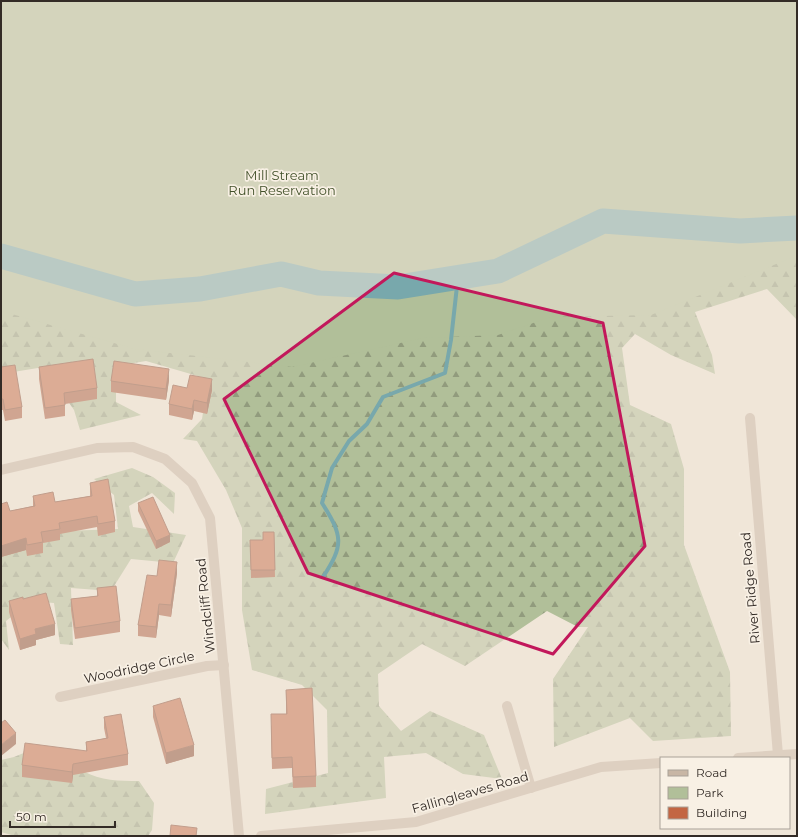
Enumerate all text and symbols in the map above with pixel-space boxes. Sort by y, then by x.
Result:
park label: Mill Stream Run Reservation [228,167,336,198]
street label: River Ridge Road [737,531,763,645]
street label: Windcliff Road [192,558,218,654]
street label: Woodridge Circle [82,647,196,687]
legend [660,757,790,829]
text: Road [696,765,727,780]
street label: Fallingleaves Road [410,768,530,816]
text: Park [696,785,724,800]
scale bar [10,803,115,829]
text: Building [696,805,747,820]
text: 50 m [16,809,47,824]

